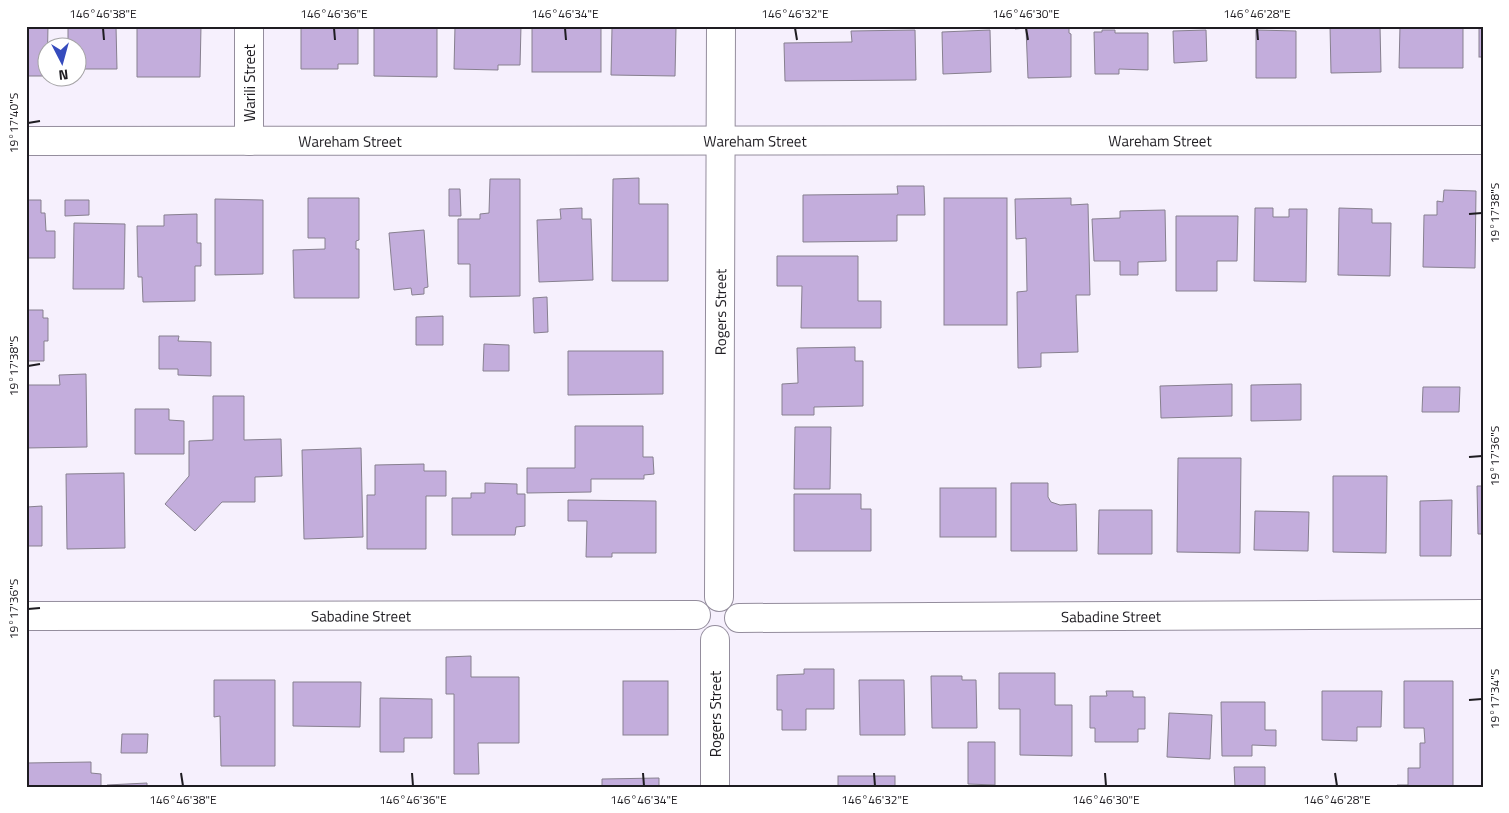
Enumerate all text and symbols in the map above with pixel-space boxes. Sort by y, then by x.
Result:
text: 146°46'38"E [69,4,137,23]
text: 146°46'36"E [300,4,368,23]
text: 146°46'34"E [531,4,599,23]
text: 146°46'32"E [761,4,829,23]
text: 146°46'30"E [992,4,1060,23]
text: 146°46'28"E [1223,4,1291,23]
north arrow [38,38,88,88]
street label: Warili Street [238,43,261,122]
text: N [57,64,69,86]
text: 19°17'40"S [4,93,23,153]
street label: Wareham Street [298,129,402,152]
street label: Wareham Street [703,129,807,152]
street label: Wareham Street [1108,129,1212,152]
text: 19°17'38"S [1485,183,1504,243]
street label: Rogers Street [708,268,732,355]
text: 19°17'38"S [4,336,23,396]
text: 19°17'36"S [1485,426,1504,486]
text: 19°17'36"S [4,579,23,639]
street label: Sabadine Street [311,604,412,627]
street label: Sabadine Street [1061,604,1162,628]
text: 19°17'34"S [1485,669,1504,729]
street label: Rogers Street [704,670,727,757]
text: 146°46'38"E [149,790,217,809]
text: 146°46'36"E [379,790,447,809]
text: 146°46'34"E [610,790,678,809]
text: 146°46'32"E [841,790,909,809]
text: 146°46'30"E [1072,790,1140,809]
text: 146°46'28"E [1303,790,1371,809]

